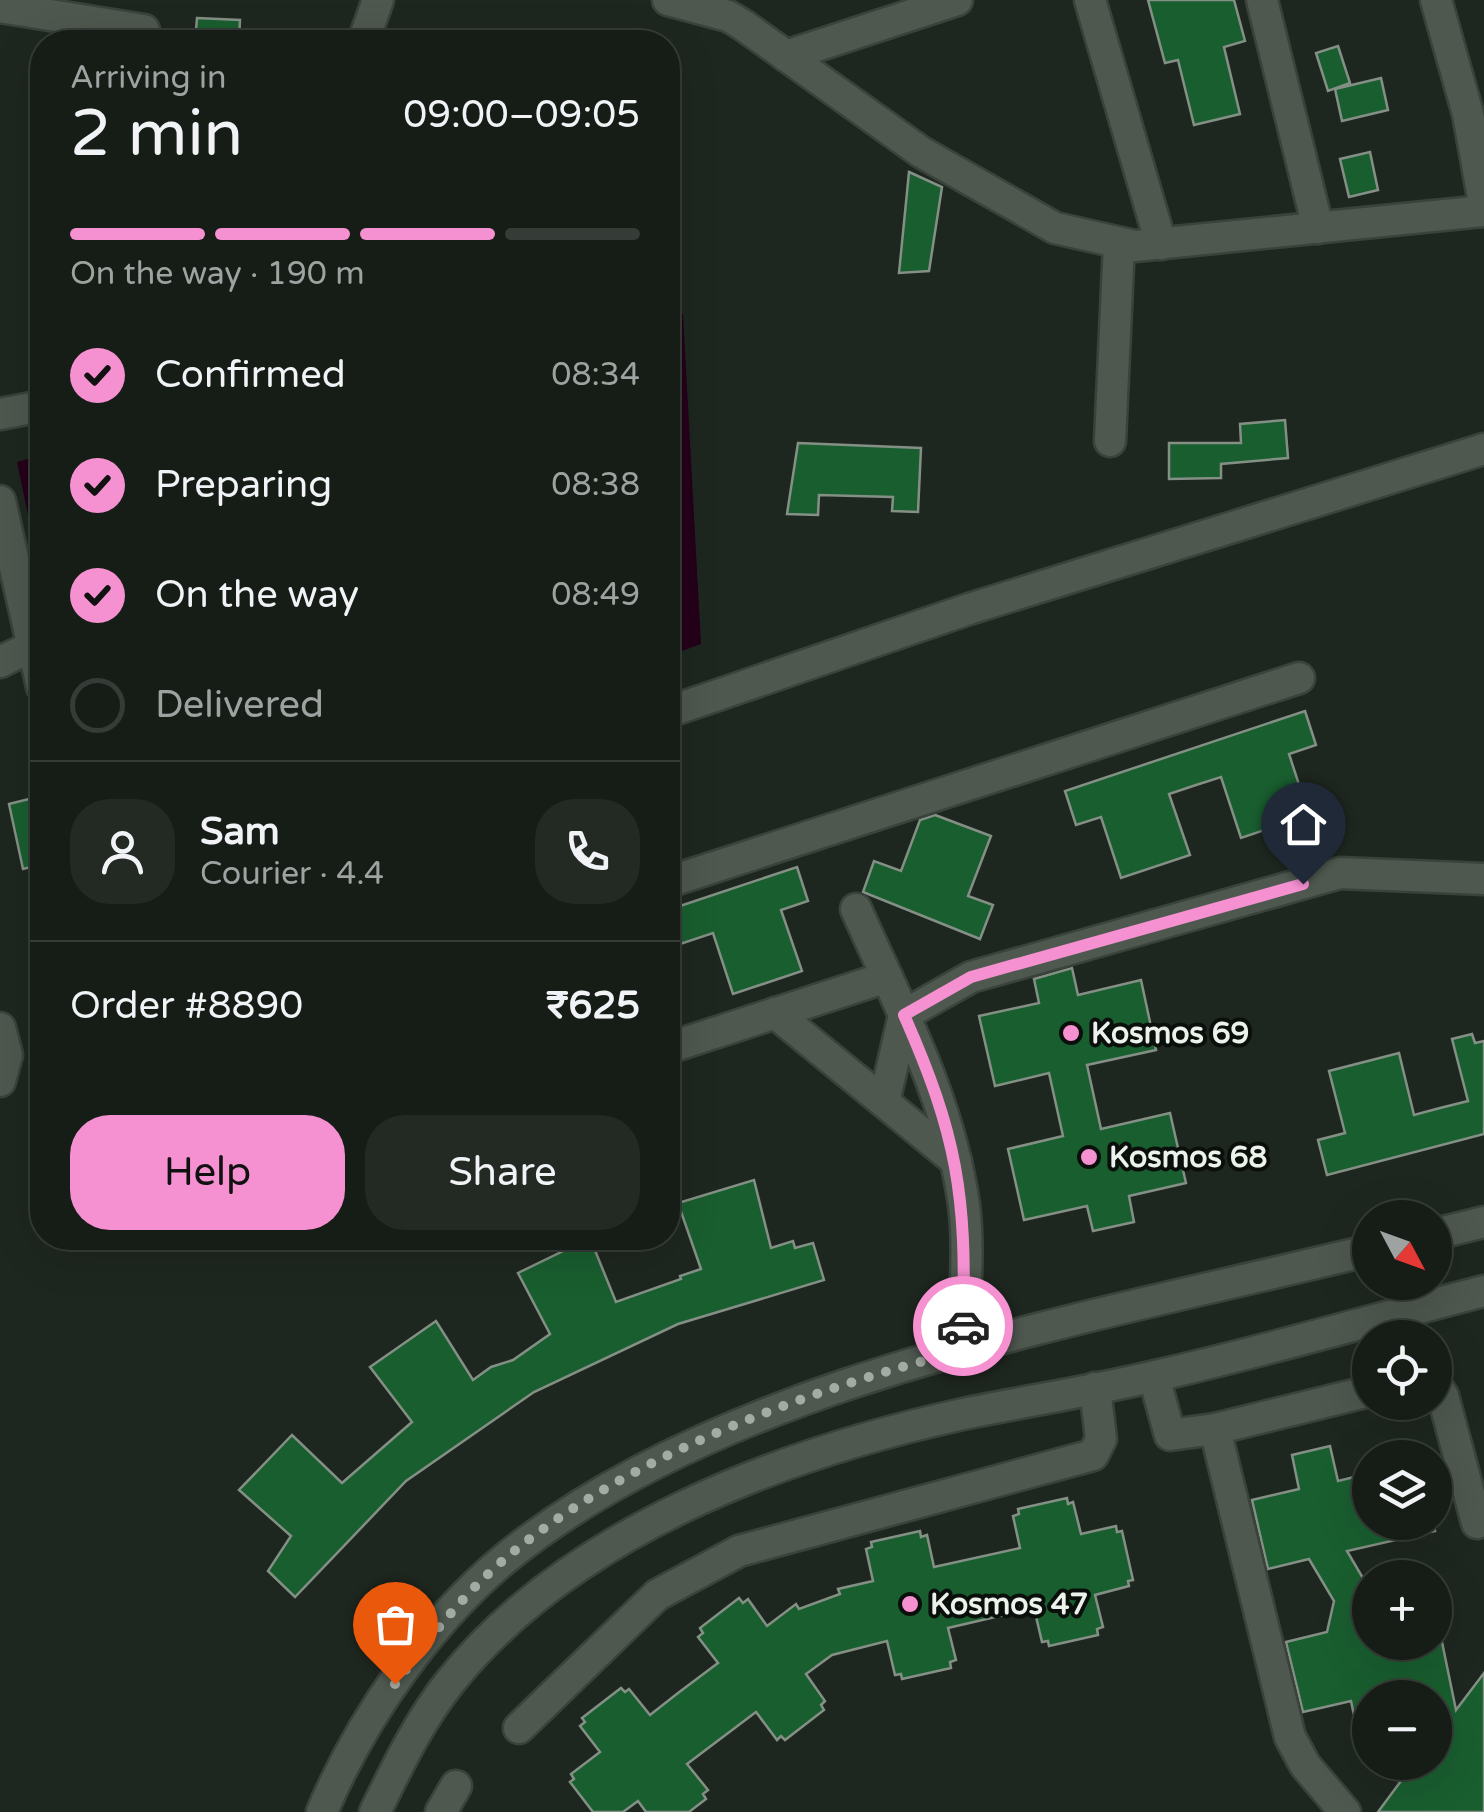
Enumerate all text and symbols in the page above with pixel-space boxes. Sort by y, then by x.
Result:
text: Arriving in [70,59,227,97]
text: 09:00–09:05 [403,92,640,138]
text: 2 min [70,95,243,174]
text: On the way · 190 m [70,255,365,293]
icon: check [70,348,125,403]
text: Confirmed [155,352,346,398]
text: 08:34 [551,356,640,394]
icon: check [70,458,125,513]
text: Preparing [155,462,332,508]
text: 08:38 [551,466,640,504]
icon: check [70,568,125,623]
text: On the way [155,572,359,618]
text: 08:49 [551,576,640,614]
text: Delivered [155,682,324,728]
pin [1261,782,1346,885]
icon: home [1276,797,1331,852]
button: person [70,799,175,904]
button: phone [535,799,640,904]
text: Sam [200,809,280,855]
text: Courier · 4.4 [200,855,384,893]
text: Order #8890 [70,983,303,1029]
text: ₹625 [546,983,640,1029]
place label: Kosmos 69 [1091,1015,1249,1052]
marker: Kosmos 69 [1060,1022,1082,1044]
button: Help [70,1115,345,1230]
button: Share [365,1115,640,1230]
place label: Kosmos 68 [1109,1139,1267,1176]
marker: Kosmos 68 [1078,1146,1100,1168]
north arrow [1352,1200,1452,1300]
map controls [1352,1200,1452,1780]
courier [913,1276,1013,1376]
icon: car [936,1299,991,1354]
button: locate [1352,1320,1452,1420]
button: layers [1352,1440,1452,1540]
button: + [1352,1560,1452,1660]
pin [353,1582,438,1685]
place label: Kosmos 47 [930,1586,1088,1623]
marker: Kosmos 47 [899,1593,921,1615]
icon: bag [368,1597,423,1652]
button: − [1352,1680,1452,1780]

